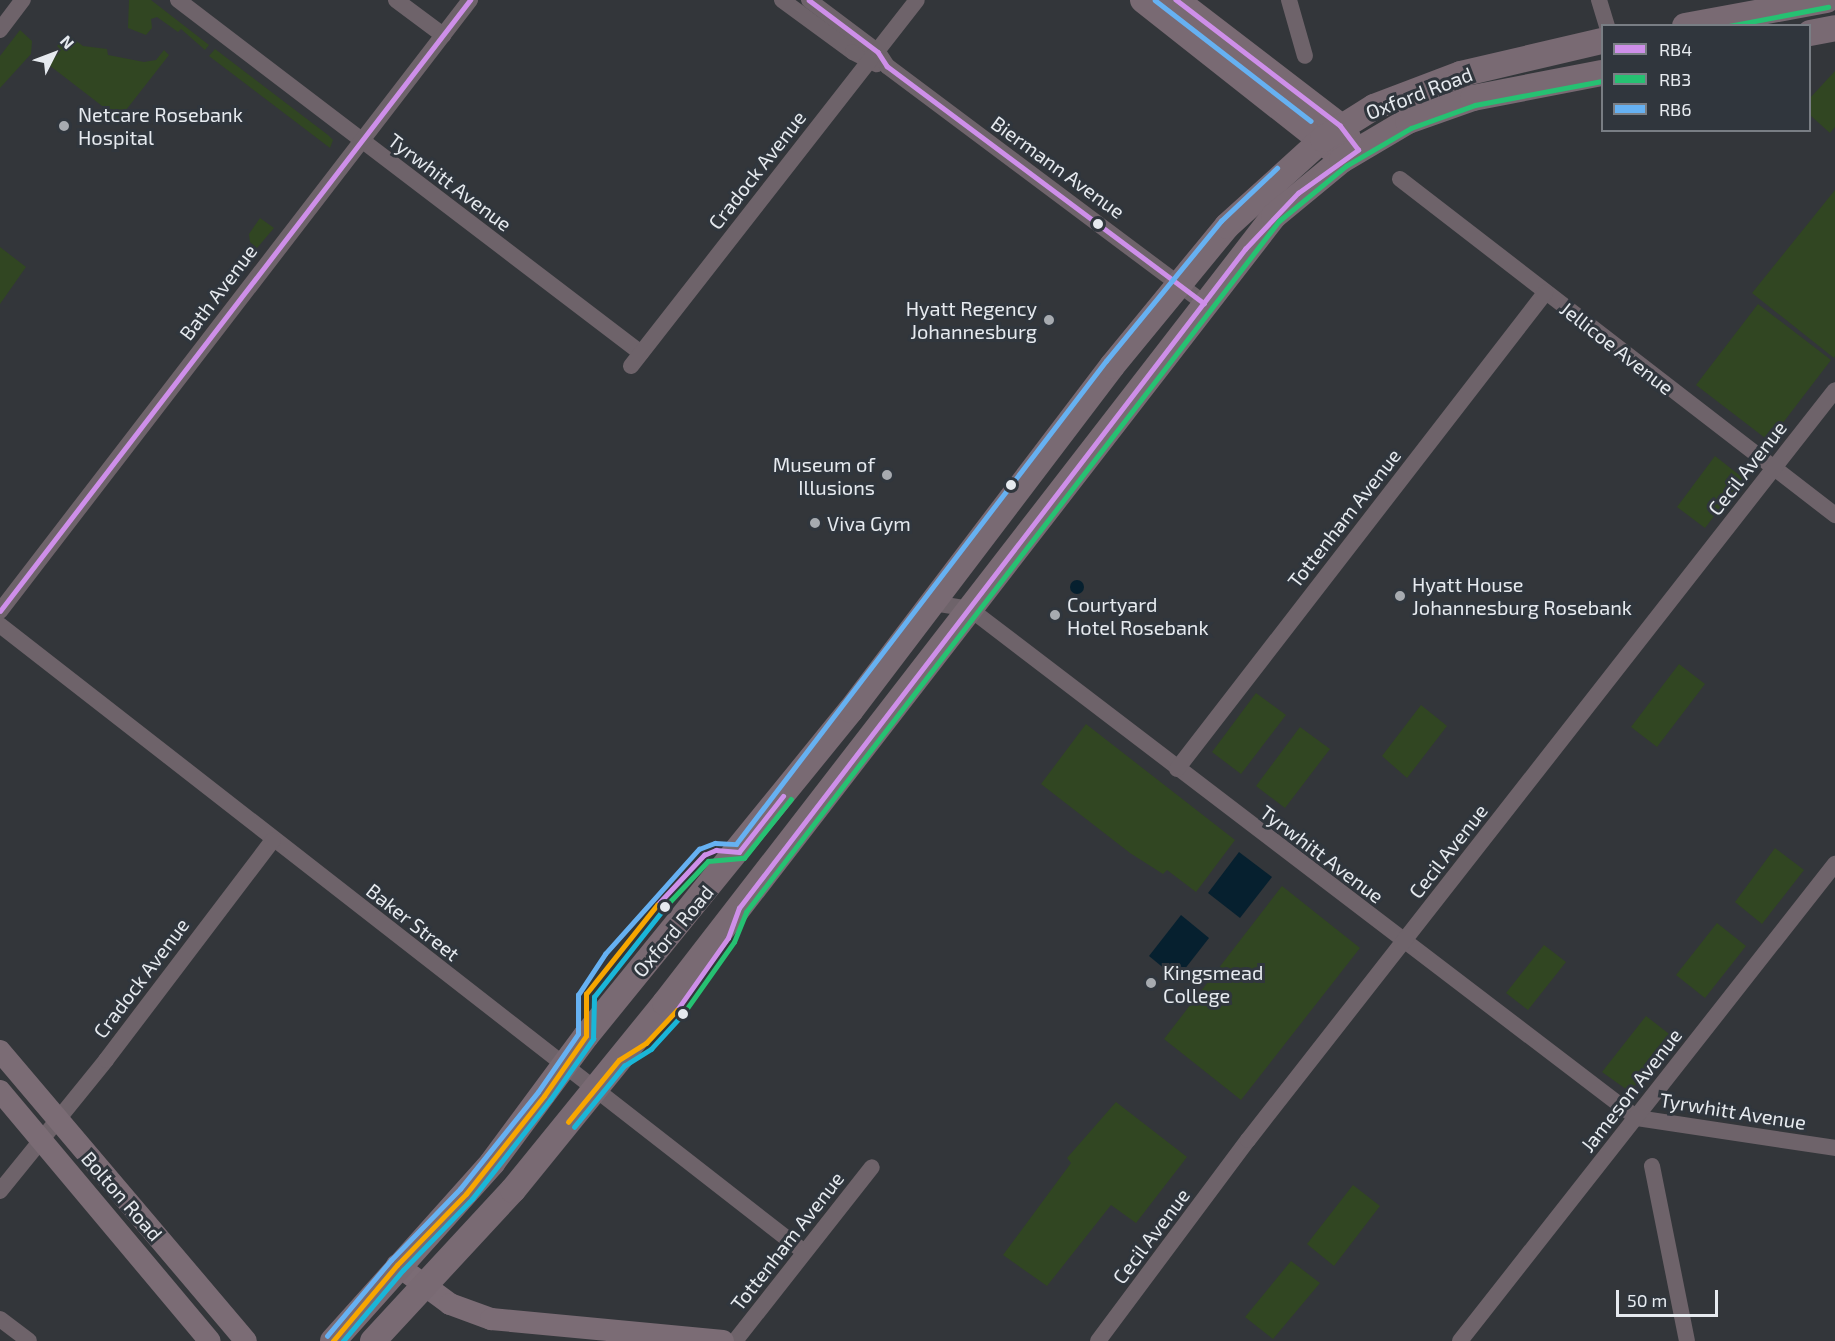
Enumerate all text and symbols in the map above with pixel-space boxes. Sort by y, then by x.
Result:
north arrow [24,24,84,84]
legend [1601,24,1811,132]
text: N [57,31,79,52]
text: RB4 [1659,38,1692,60]
street label: Oxford Road [1362,62,1476,124]
text: RB3 [1659,68,1691,90]
text: RB6 [1659,98,1692,120]
place label: Netcare Rosebank Hospital [78,102,243,149]
street label: Cradock Avenue [703,106,811,234]
street label: Biermann Avenue [986,110,1130,224]
marker: Netcare Rosebank Hospital [55,117,73,135]
street label: Tyrwhitt Avenue [383,128,517,236]
unlabelled marker [1092,218,1104,230]
street label: Bath Avenue [174,239,262,345]
place label: Hyatt Regency Johannesburg [906,296,1037,343]
street label: Jellicoe Avenue [1555,296,1679,400]
marker: Hyatt Regency Johannesburg [1042,313,1056,327]
street label: Cecil Avenue [1702,416,1792,520]
street label: Tottenham Avenue [1282,444,1406,592]
place label: Museum of Illusions [773,452,875,499]
marker: Museum of Illusions [880,468,894,482]
unlabelled marker [1005,479,1017,491]
place label: Viva Gym [827,511,911,535]
marker: Viva Gym [808,516,822,530]
place label: Hyatt House Johannesburg Rosebank [1412,572,1632,619]
marker: Hyatt House Johannesburg Rosebank [1393,589,1407,603]
place label: Courtyard Hotel Rosebank [1067,592,1209,639]
marker: Courtyard Hotel Rosebank [1048,608,1062,622]
street label: Cecil Avenue [1403,799,1493,903]
street label: Tyrwhitt Avenue [1255,800,1389,908]
street label: Baker Street [361,878,465,966]
street label: Oxford Road [628,880,718,982]
unlabelled marker [659,901,671,913]
street label: Cradock Avenue [88,913,194,1043]
place label: Kingsmead College [1163,960,1263,1007]
marker: Kingsmead College [1144,976,1158,990]
unlabelled marker [677,1008,689,1020]
street label: Jameson Avenue [1575,1023,1687,1157]
street label: Tyrwhitt Avenue [1658,1088,1808,1134]
street label: Bolton Road [77,1146,167,1246]
street label: Tottenham Avenue [725,1167,849,1315]
street label: Cecil Avenue [1107,1183,1195,1289]
scale bar [1619,1278,1721,1316]
text: 50 m [1627,1289,1667,1311]

